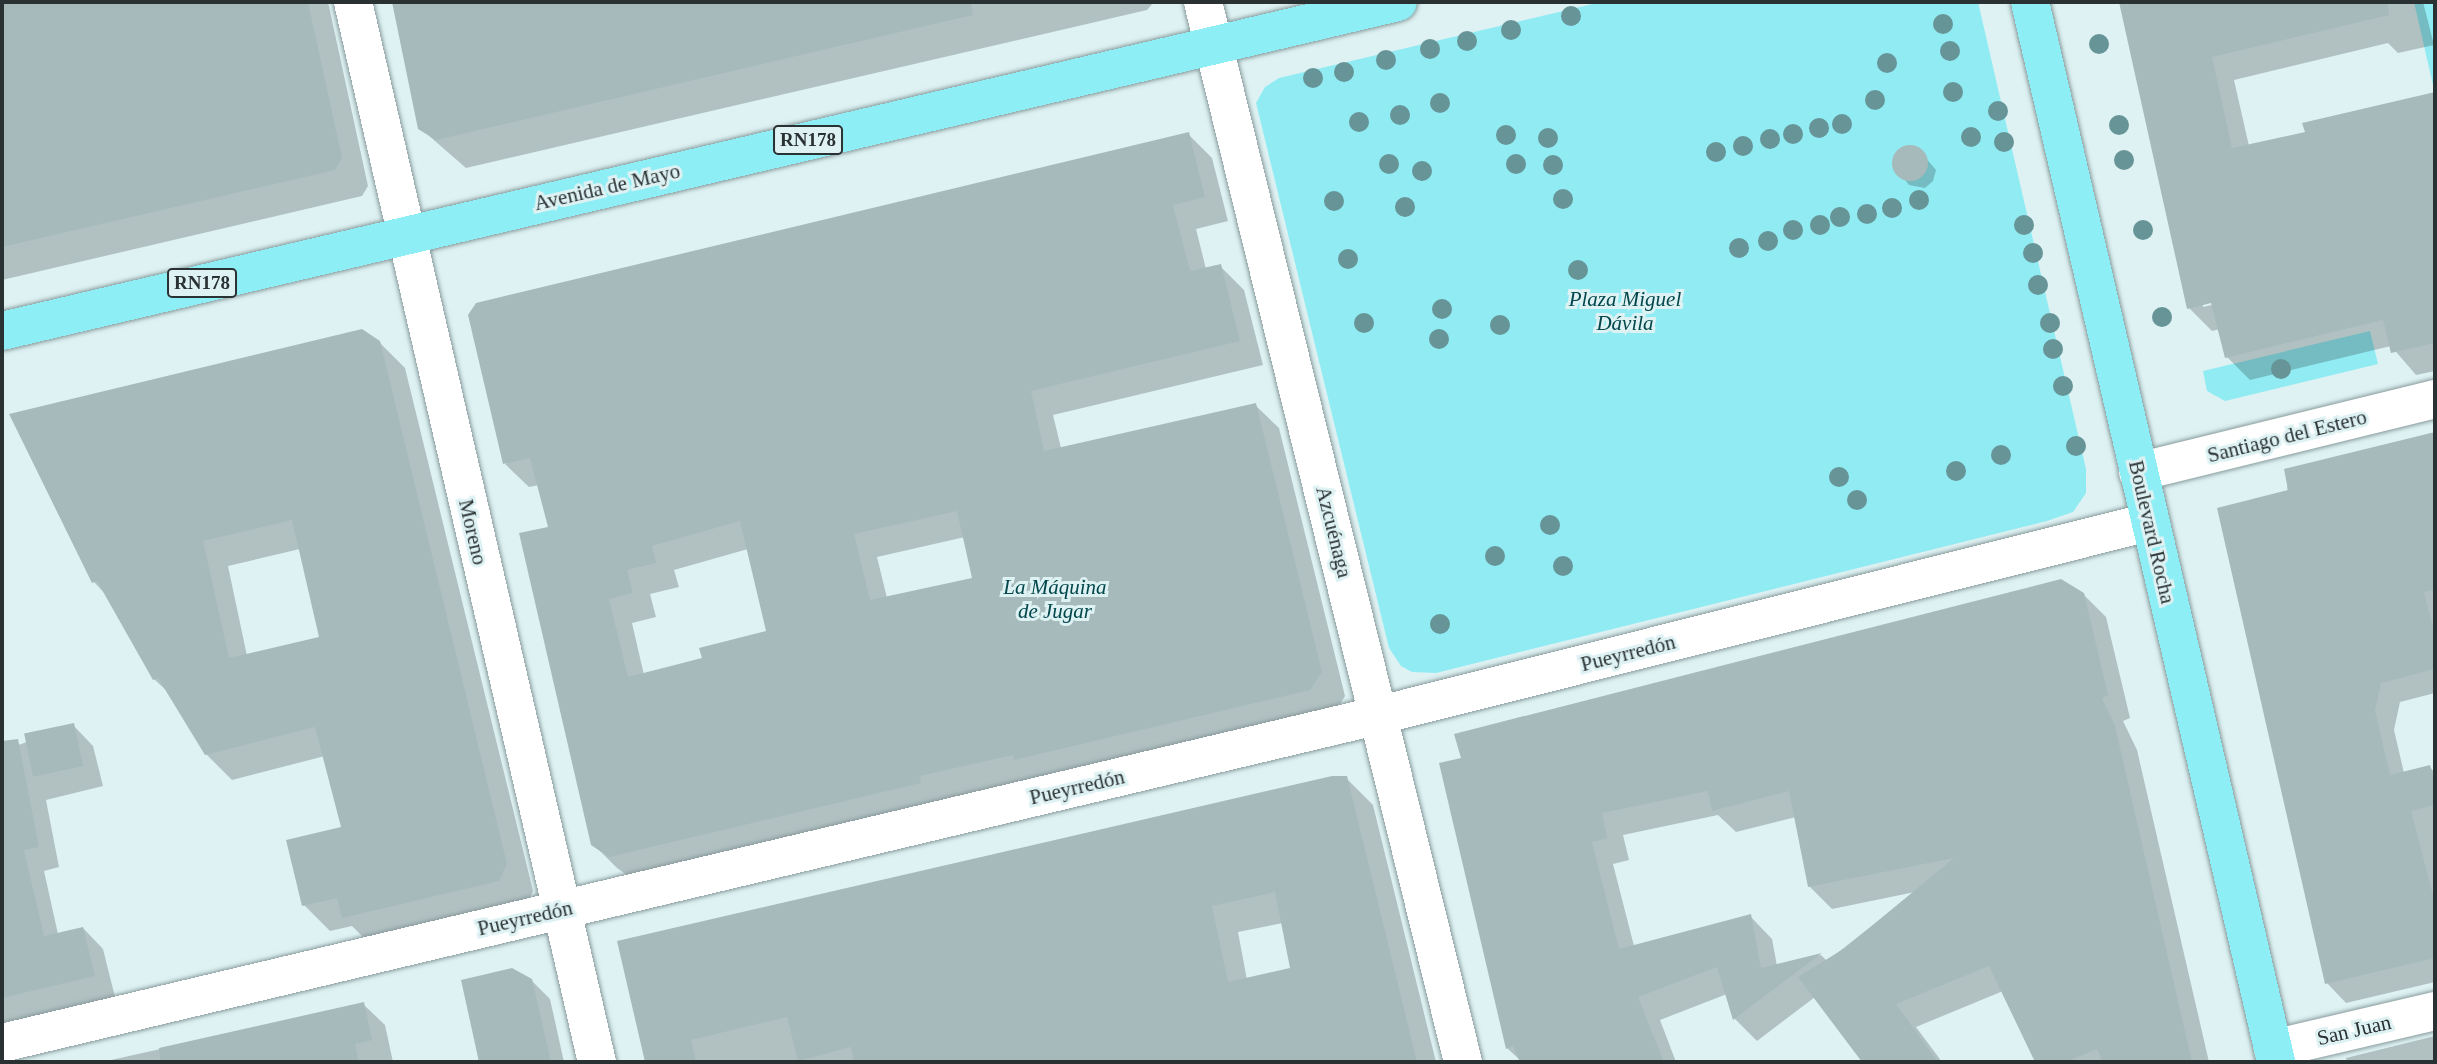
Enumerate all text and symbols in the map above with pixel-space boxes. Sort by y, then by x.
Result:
road number: RN178 [773,124,843,156]
street label: Avenida de Mayo [532,158,682,216]
road number: RN178 [167,268,237,298]
park label: Plaza Miguel Dávila [1569,286,1681,336]
street label: Santiago del Estero [2205,404,2369,468]
street label: Boulevard Rocha [2123,458,2181,606]
street label: Azcuénaga [1310,484,1358,580]
street label: Moreno [453,497,493,567]
park label: La Máquina de Jugar [1003,574,1107,624]
street label: Pueyrredón [1578,629,1678,677]
street label: Pueyrredón [1027,764,1127,810]
street label: Pueyrredón [475,895,575,941]
street label: San Juan [2315,1009,2393,1051]

